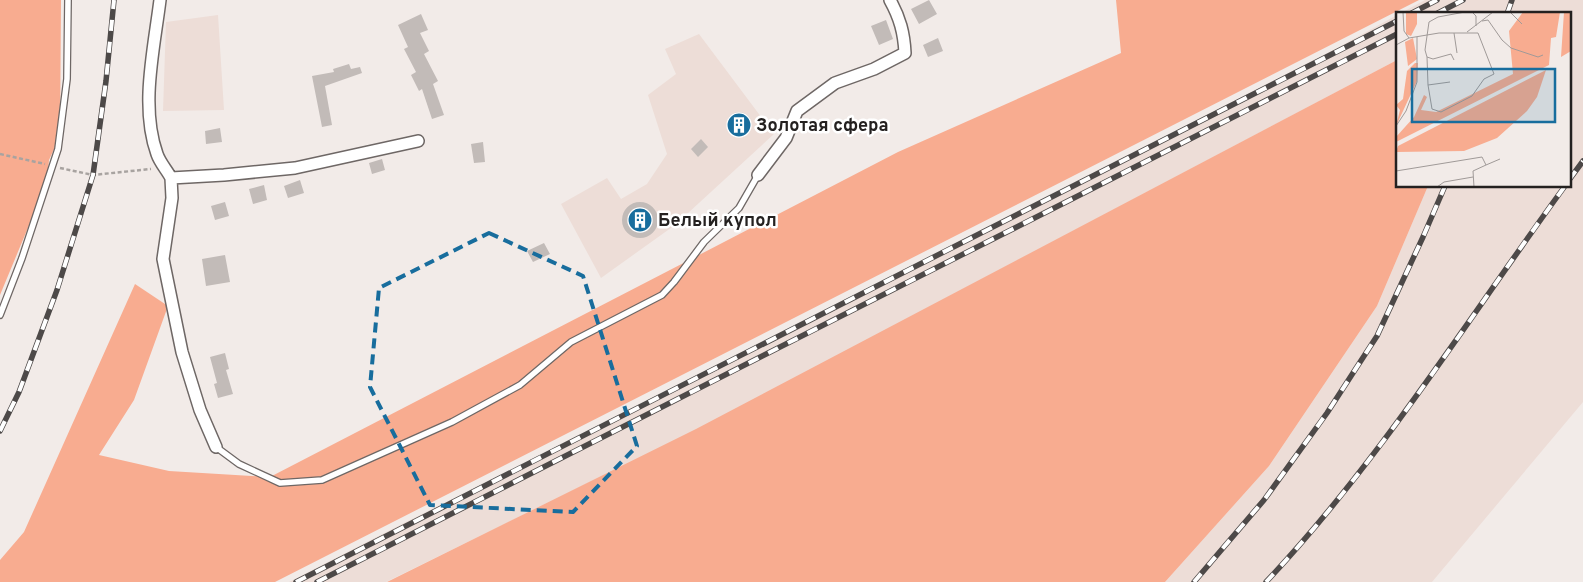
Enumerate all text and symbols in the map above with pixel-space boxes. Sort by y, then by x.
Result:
inset map [1396,12,1570,188]
building icon: Золотая сфера [726,112,752,138]
place label: Золотая сфера [756,115,889,138]
building icon: Белый купол [627,207,653,233]
place label: Белый купол [658,210,777,233]

